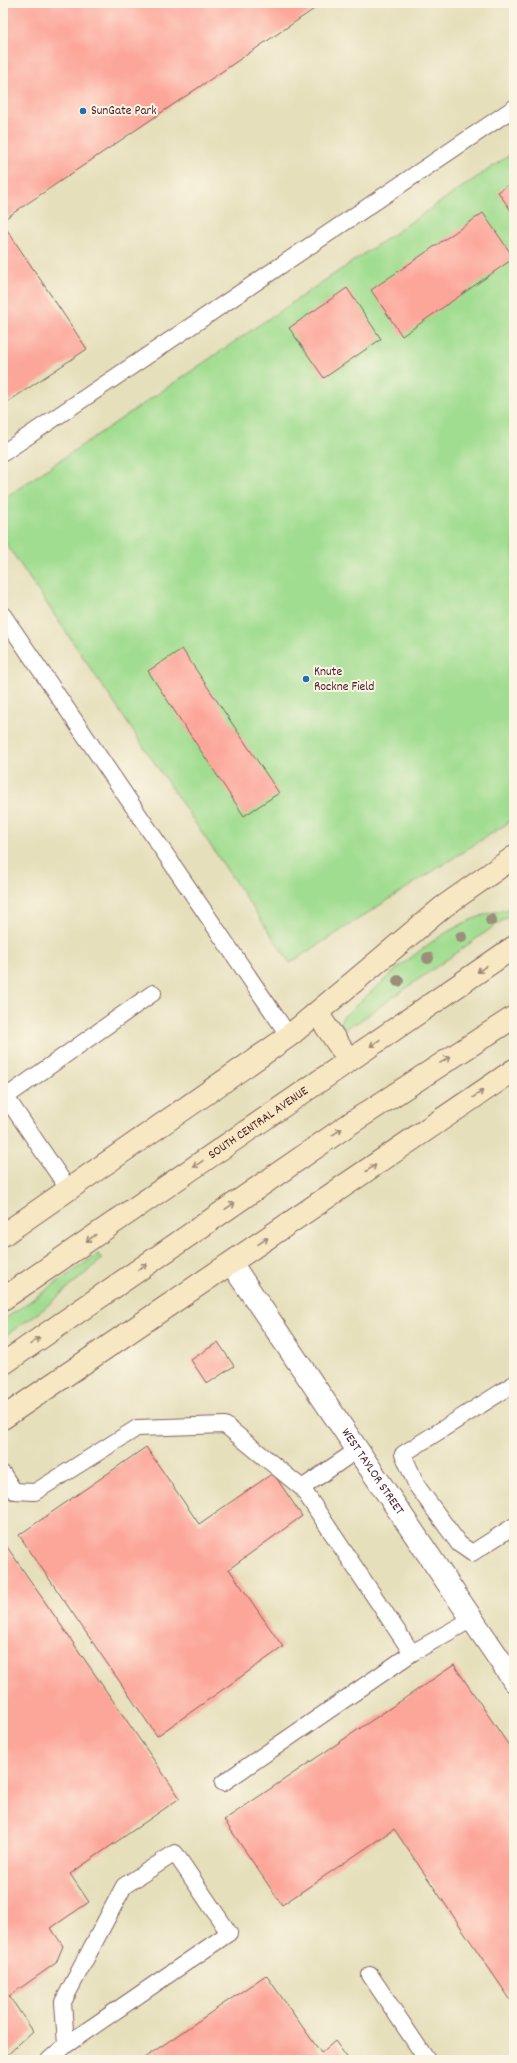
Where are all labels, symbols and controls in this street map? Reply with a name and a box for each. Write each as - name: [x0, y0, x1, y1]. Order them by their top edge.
- place label: SunGate Park: [91, 102, 157, 121]
- marker: SunGate Park: [78, 106, 88, 116]
- place label: Knute Rockne Field: [314, 663, 374, 697]
- marker: Knute Rockne Field: [301, 674, 311, 684]
- one-way arrow: [477, 965, 488, 973]
- one-way arrow: [370, 1039, 381, 1047]
- one-way arrow: [440, 1056, 451, 1064]
- street label: SOUTH CENTRAL AVENUE: [204, 1082, 312, 1164]
- one-way arrow: [472, 1090, 483, 1098]
- one-way arrow: [332, 1128, 343, 1136]
- one-way arrow: [193, 1160, 204, 1168]
- one-way arrow: [365, 1164, 376, 1172]
- one-way arrow: [225, 1202, 236, 1210]
- one-way arrow: [86, 1234, 97, 1242]
- one-way arrow: [257, 1237, 268, 1245]
- one-way arrow: [136, 1263, 147, 1271]
- one-way arrow: [29, 1337, 40, 1345]
- street label: WEST TAYLOR STREET: [336, 1425, 408, 1519]

